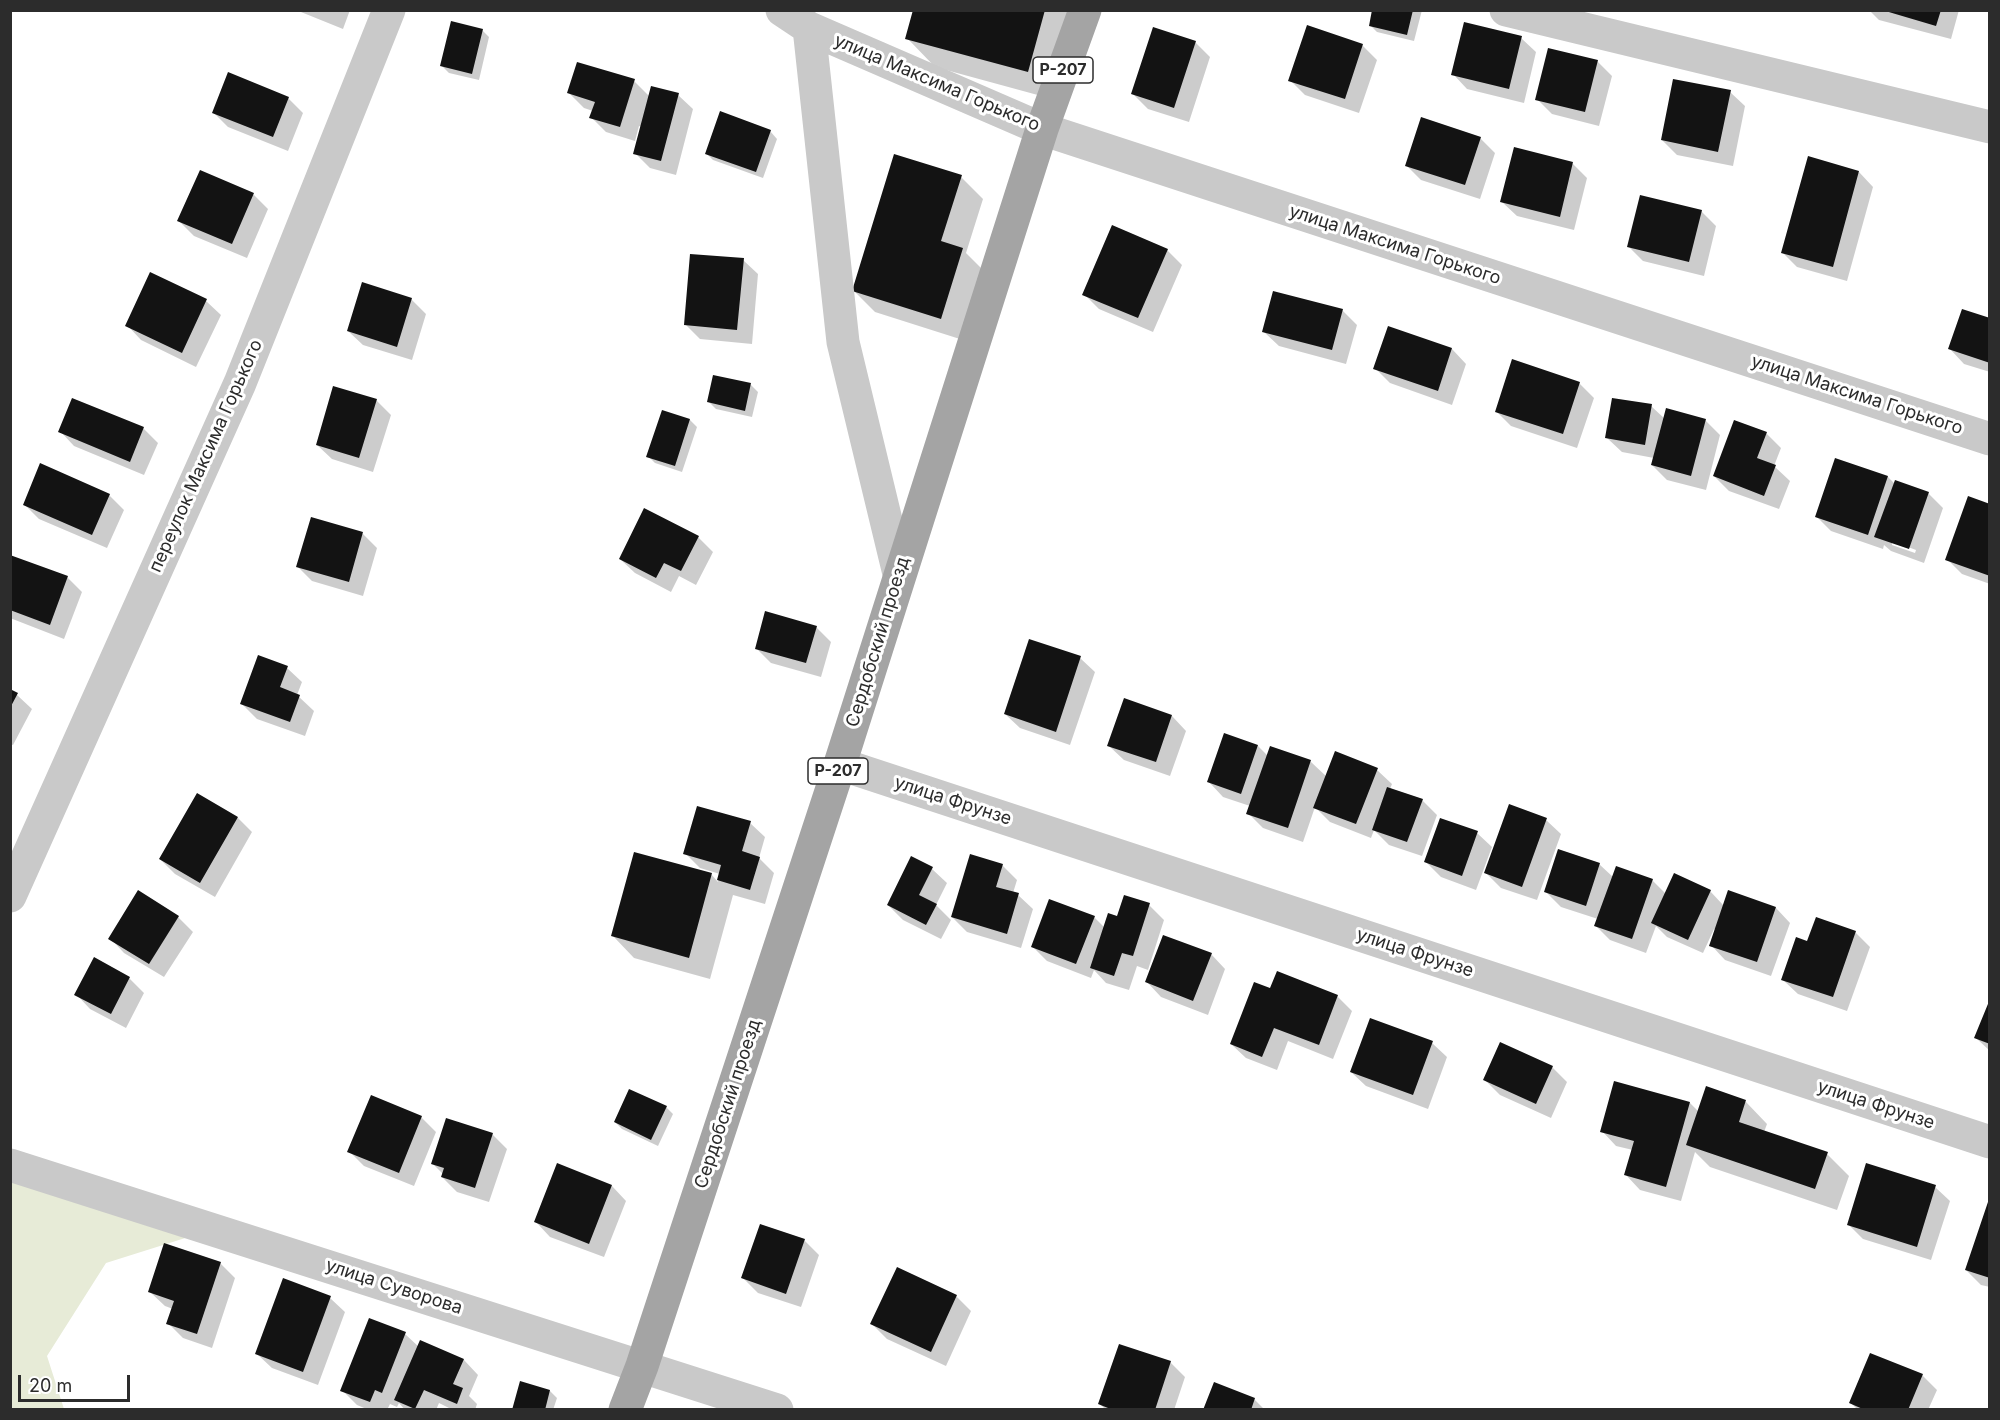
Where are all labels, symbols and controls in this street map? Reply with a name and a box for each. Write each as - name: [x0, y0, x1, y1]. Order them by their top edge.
- street label: улица Максима Горького: [831, 30, 1043, 136]
- road number: Р-207: [1033, 57, 1093, 83]
- street label: улица Максима Горького: [1286, 201, 1504, 289]
- street label: переулок Максима Горького: [145, 336, 267, 576]
- street label: улица Максима Горького: [1748, 351, 1966, 439]
- street label: Сердобский проезд: [842, 554, 914, 730]
- road number: Р-207: [808, 758, 868, 784]
- street label: улица Фрунзе: [892, 772, 1014, 830]
- street label: улица Фрунзе: [1354, 924, 1476, 982]
- street label: Сердобский проезд: [690, 1017, 766, 1191]
- street label: улица Фрунзе: [1815, 1076, 1937, 1134]
- street label: улица Суворова: [323, 1255, 465, 1319]
- scale bar: [21, 1363, 134, 1401]
- text: 20 m: [29, 1375, 72, 1396]

